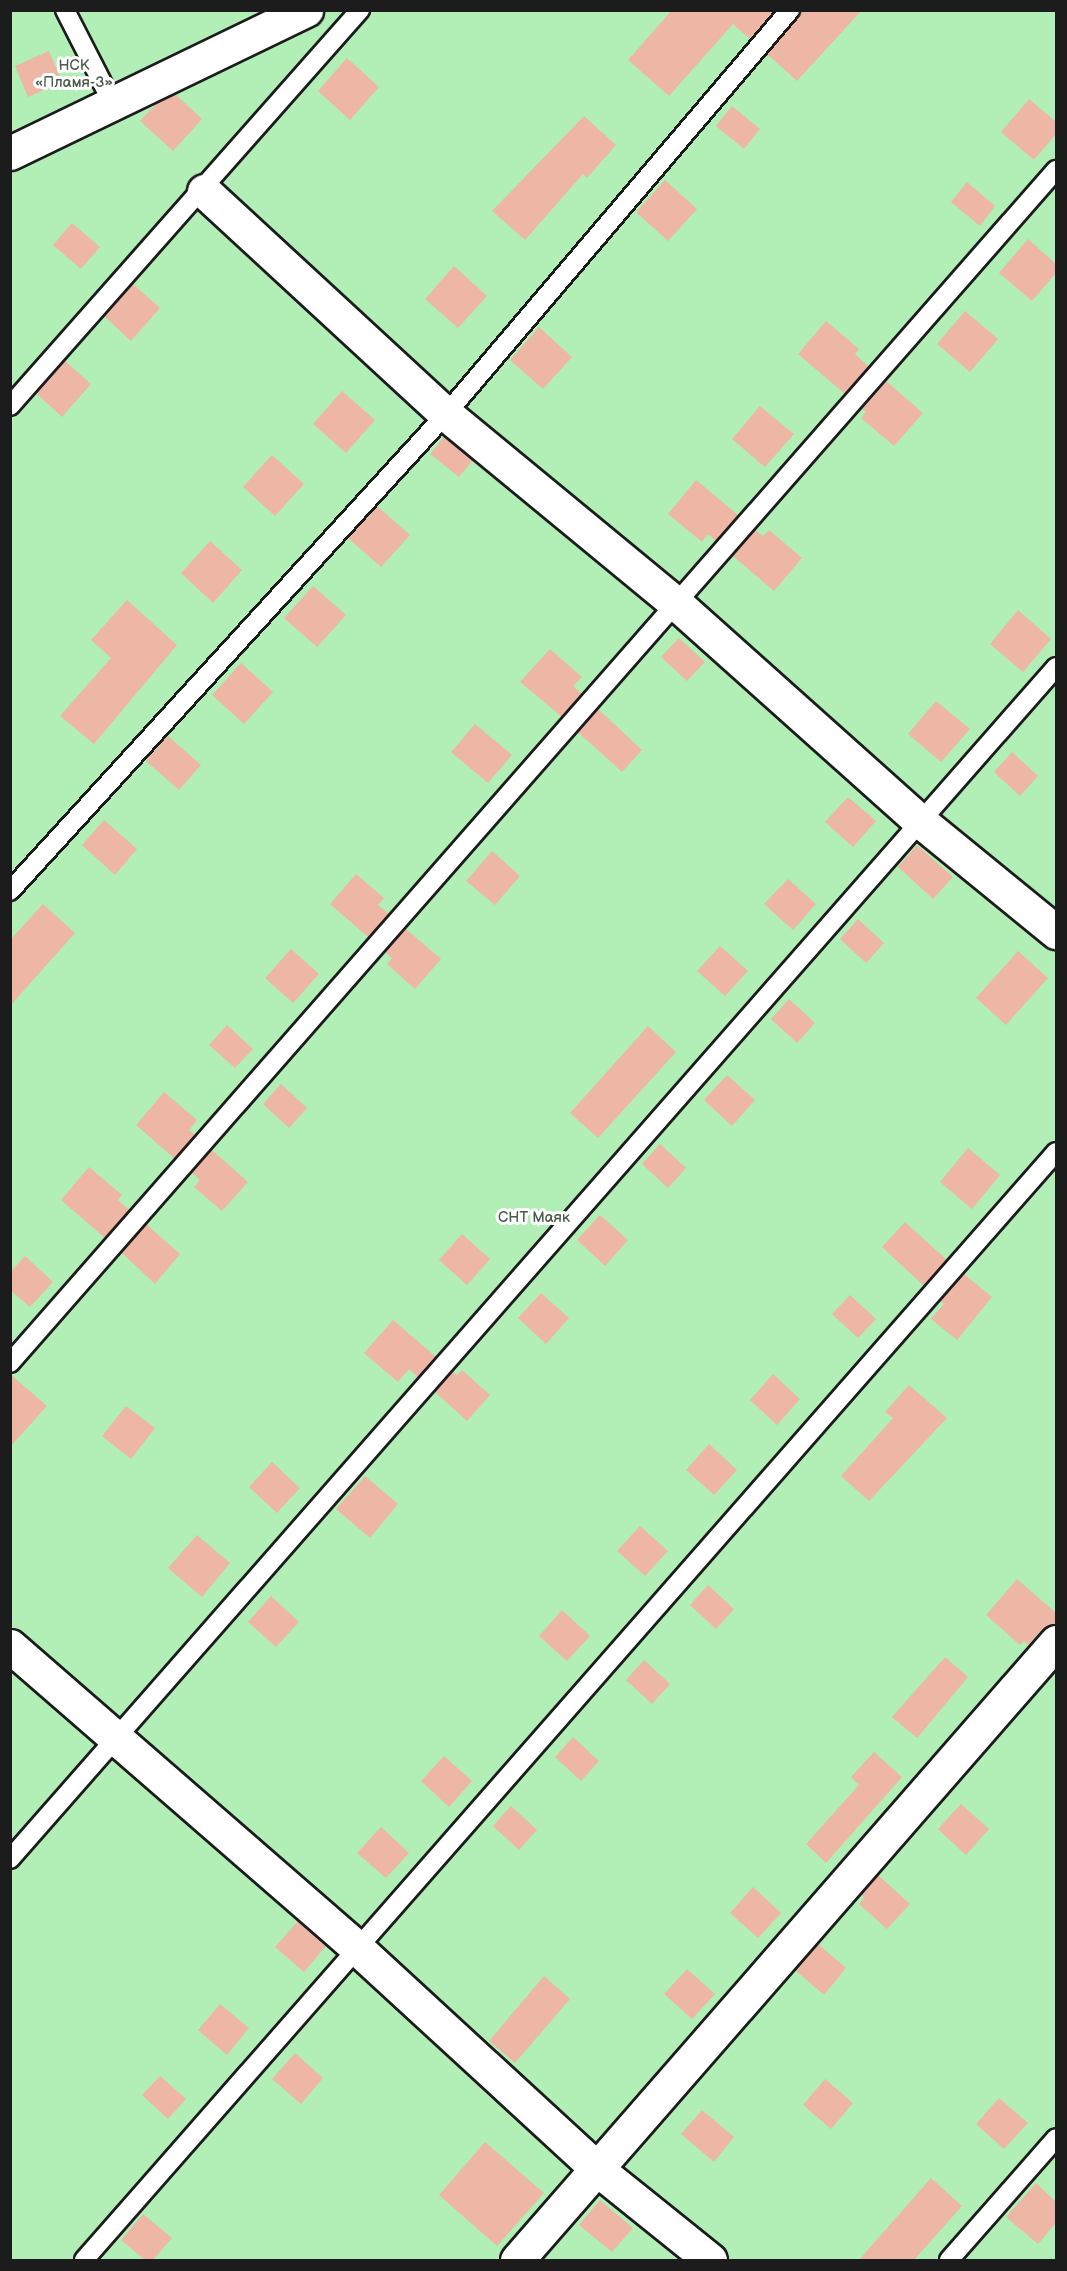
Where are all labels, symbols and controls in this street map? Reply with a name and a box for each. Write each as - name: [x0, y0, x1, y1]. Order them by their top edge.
- park label: НСК «Пламя-3»: [35, 56, 113, 91]
- park label: СНТ Маяк: [498, 1209, 570, 1227]

